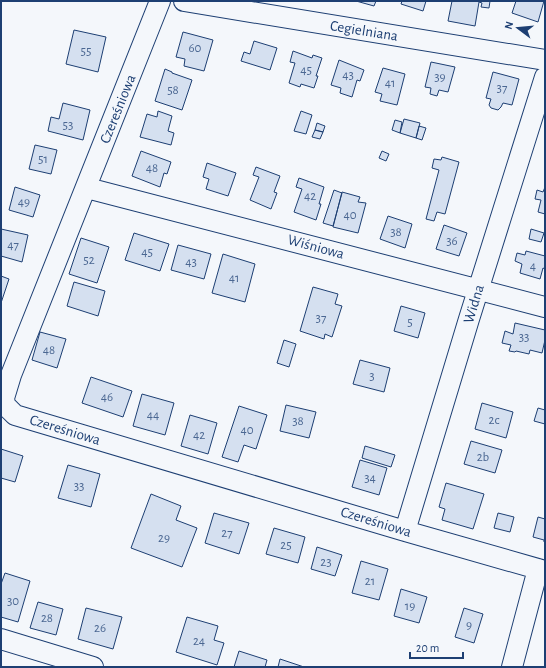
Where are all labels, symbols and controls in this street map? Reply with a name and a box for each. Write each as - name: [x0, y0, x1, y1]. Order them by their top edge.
- north arrow: [498, 8, 538, 48]
- street label: Cegielniana: [329, 18, 399, 44]
- text: N: [503, 20, 515, 31]
- house number: 60: [189, 42, 202, 55]
- house number: 55: [81, 45, 91, 58]
- house number: 45: [300, 64, 312, 77]
- house number: 43: [342, 69, 354, 82]
- house number: 39: [434, 71, 446, 84]
- street label: Czereśniowa: [97, 72, 139, 146]
- house number: 41: [385, 77, 395, 90]
- house number: 37: [497, 82, 508, 95]
- house number: 58: [167, 84, 179, 97]
- house number: 53: [63, 119, 73, 132]
- house number: 51: [38, 153, 48, 166]
- house number: 48: [146, 162, 158, 175]
- house number: 42: [304, 190, 316, 203]
- house number: 49: [18, 196, 30, 209]
- house number: 40: [343, 209, 357, 222]
- house number: 38: [390, 226, 402, 239]
- street label: Wiśniowa: [286, 232, 346, 262]
- house number: 36: [446, 235, 458, 248]
- house number: 47: [7, 239, 19, 252]
- house number: 45: [141, 246, 153, 259]
- house number: 52: [83, 254, 95, 267]
- house number: 43: [185, 256, 197, 269]
- house number: 4: [530, 260, 536, 273]
- house number: 41: [229, 272, 239, 285]
- street label: Widna: [461, 283, 487, 325]
- house number: 37: [316, 312, 327, 325]
- house number: 5: [407, 316, 413, 329]
- house number: 33: [519, 331, 529, 344]
- house number: 48: [43, 344, 55, 357]
- house number: 3: [369, 370, 375, 383]
- house number: 46: [101, 391, 113, 404]
- house number: 44: [147, 409, 159, 422]
- street label: Czereśniowa: [28, 412, 102, 448]
- house number: 2c: [489, 414, 499, 427]
- house number: 38: [292, 415, 304, 428]
- house number: 40: [240, 424, 254, 437]
- house number: 42: [193, 429, 205, 442]
- house number: 2b: [477, 451, 490, 464]
- house number: 34: [364, 472, 376, 485]
- house number: 33: [74, 480, 84, 493]
- street label: Czereśniowa: [339, 504, 413, 540]
- house number: 27: [221, 527, 233, 540]
- house number: 29: [158, 532, 170, 545]
- house number: 25: [280, 539, 292, 552]
- house number: 23: [320, 556, 332, 569]
- house number: 21: [365, 575, 375, 588]
- house number: 30: [7, 595, 19, 608]
- house number: 19: [405, 600, 415, 613]
- house number: 28: [41, 612, 53, 625]
- house number: 9: [466, 619, 472, 632]
- house number: 26: [94, 622, 106, 635]
- scale bar: [410, 634, 463, 660]
- house number: 24: [193, 635, 205, 648]
- text: 20 m: [416, 642, 439, 654]

